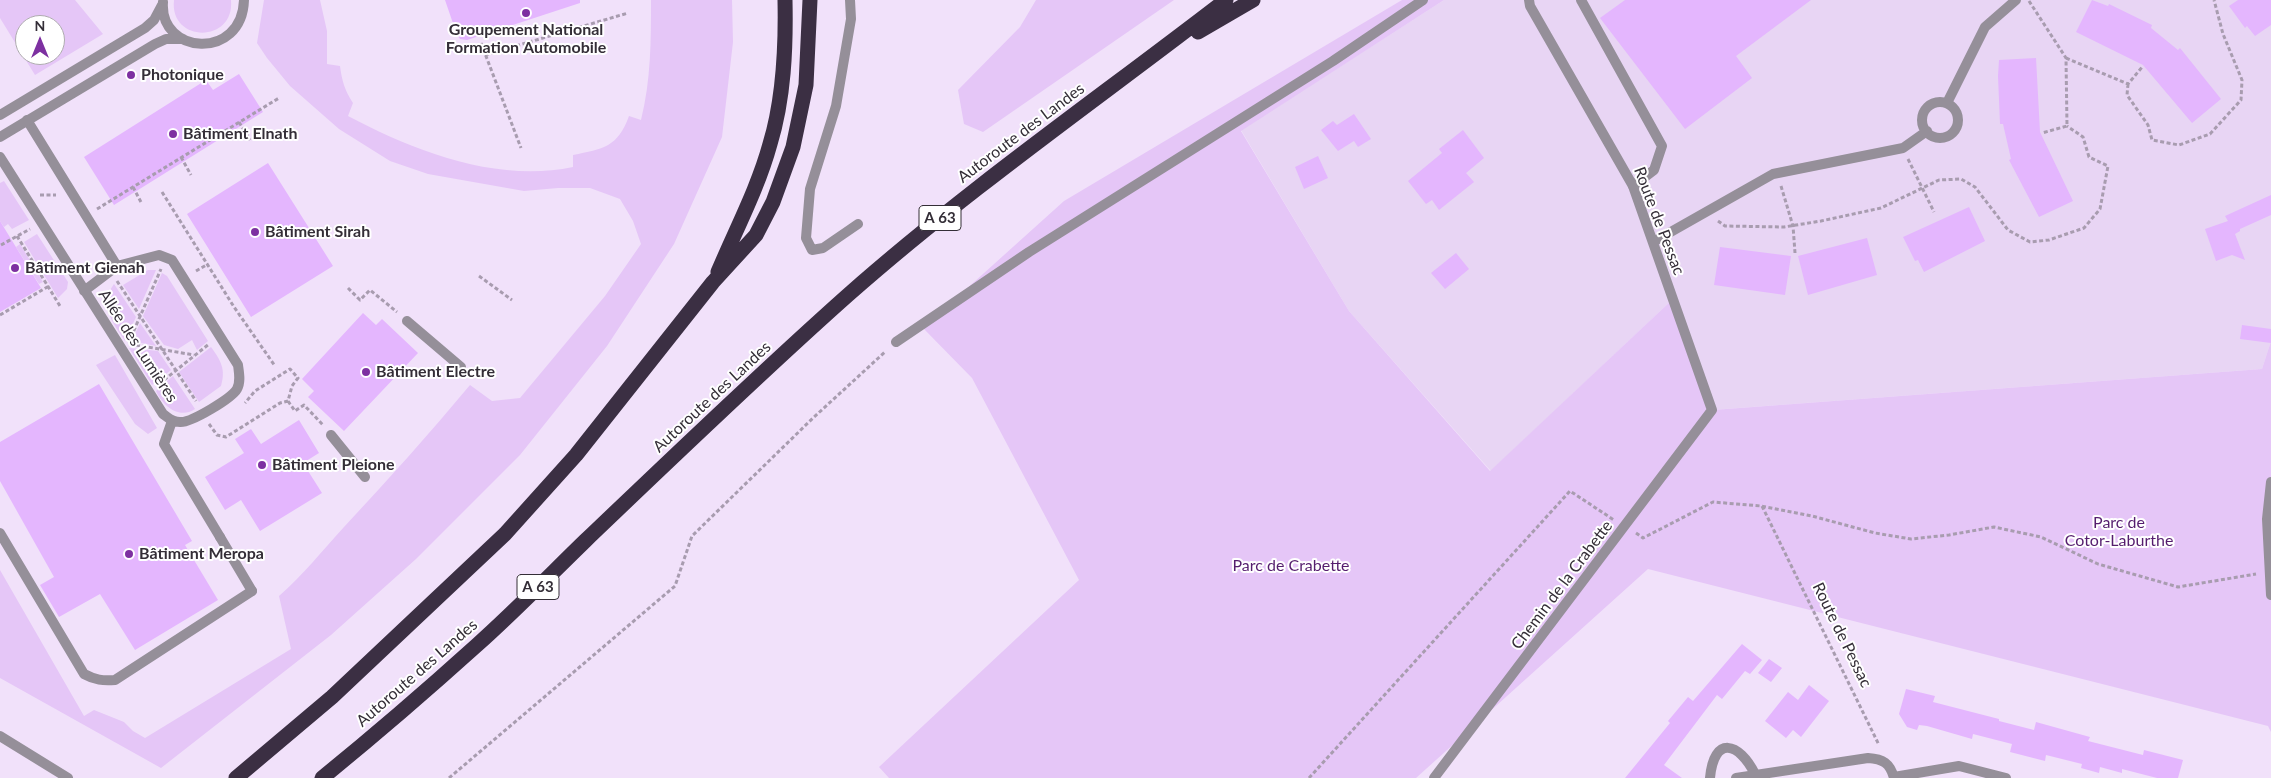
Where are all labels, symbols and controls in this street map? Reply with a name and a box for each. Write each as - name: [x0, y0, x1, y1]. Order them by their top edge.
- marker: Groupement National Formation Automobile: [520, 7, 532, 19]
- north arrow: [15, 15, 65, 65]
- text: N: [35, 17, 45, 34]
- place label: Groupement National Formation Automobile: [446, 20, 606, 58]
- place label: Photonique: [141, 65, 224, 85]
- marker: Photonique: [125, 69, 137, 81]
- street label: Autoroute des Landes: [954, 79, 1088, 187]
- place label: Bâtiment Elnath: [183, 124, 298, 144]
- marker: Bâtiment Elnath: [167, 128, 179, 140]
- street label: Route de Pessac: [1630, 164, 1688, 278]
- road number: A 63: [919, 206, 961, 230]
- place label: Bâtiment Sirah: [265, 222, 370, 242]
- marker: Bâtiment Sirah: [249, 226, 261, 238]
- place label: Bâtiment Gienah: [25, 258, 145, 278]
- marker: Bâtiment Gienah: [9, 262, 21, 274]
- street label: Allée des Lumières: [94, 286, 182, 406]
- street label: Autoroute des Landes: [649, 337, 775, 457]
- place label: Bâtiment Electre: [376, 362, 495, 382]
- marker: Bâtiment Electre: [360, 366, 372, 378]
- place label: Bâtiment Pleione: [272, 455, 395, 475]
- marker: Bâtiment Pleione: [256, 459, 268, 471]
- park label: Parc de Cotor-Laburthe: [2065, 513, 2173, 551]
- street label: Chemin de la Crabette: [1507, 517, 1617, 653]
- place label: Bâtiment Meropa: [139, 544, 264, 564]
- marker: Bâtiment Meropa: [123, 548, 135, 560]
- park label: Parc de Crabette: [1232, 556, 1350, 576]
- road number: A 63: [517, 574, 559, 600]
- street label: Route de Pessac: [1808, 579, 1876, 691]
- street label: Autoroute des Landes: [353, 615, 481, 731]

